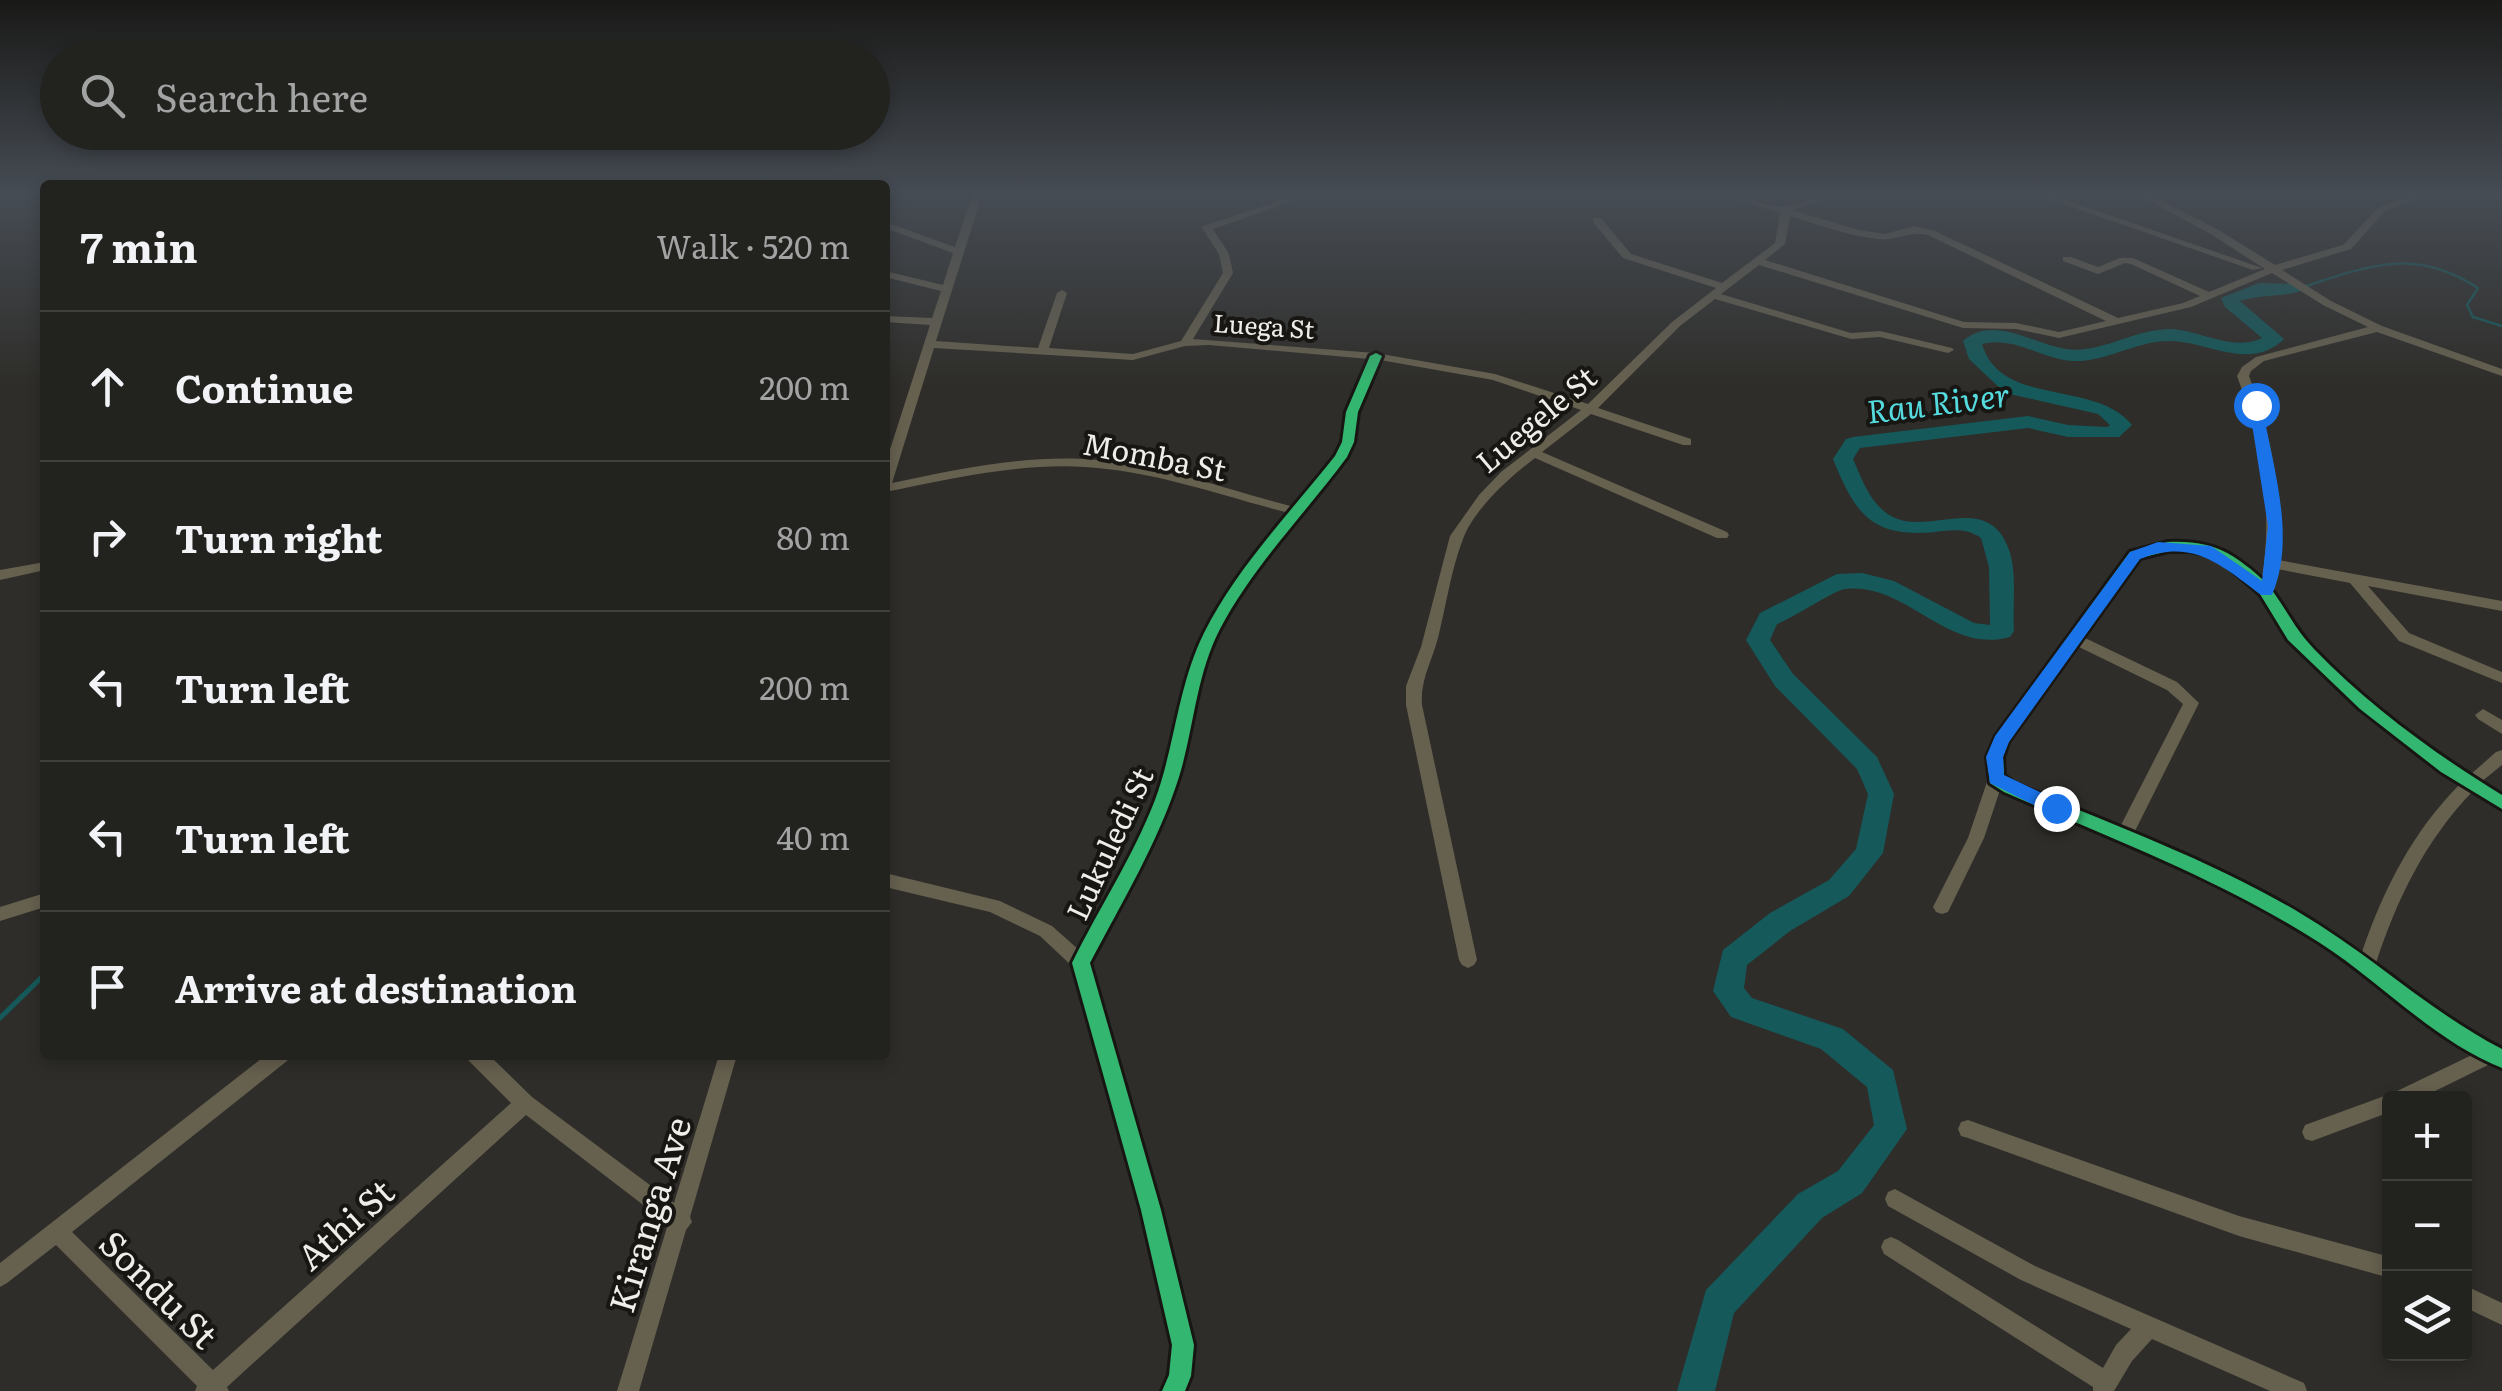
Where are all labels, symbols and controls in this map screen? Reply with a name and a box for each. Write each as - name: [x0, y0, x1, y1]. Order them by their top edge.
- search box: [40, 40, 890, 150]
- text: Search here: [155, 67, 368, 124]
- icon: search: [75, 68, 130, 123]
- text: 7 min: [80, 214, 198, 276]
- text: Walk · 520 m: [657, 221, 850, 269]
- street label: Luega St: [1212, 303, 1316, 347]
- street label: Luegele St: [1465, 354, 1605, 482]
- text: Continue: [175, 358, 353, 415]
- icon: ahead: [80, 359, 135, 414]
- text: 200 m: [759, 362, 850, 410]
- water label: Rau River: [1864, 368, 2012, 434]
- route start: [2234, 383, 2280, 429]
- street label: Momba St: [1080, 420, 1230, 490]
- text: Turn right: [175, 508, 382, 565]
- icon: right: [80, 509, 135, 564]
- text: 80 m: [776, 512, 850, 560]
- text: Turn left: [175, 658, 350, 715]
- icon: left: [80, 659, 135, 714]
- text: 200 m: [759, 662, 850, 710]
- street label: Lukuledi St: [1053, 759, 1163, 927]
- route end: [2034, 786, 2080, 832]
- text: Turn left: [175, 808, 350, 865]
- icon: left: [80, 809, 135, 864]
- text: 40 m: [776, 812, 850, 860]
- text: Arrive at destination: [175, 958, 577, 1015]
- icon: arrive: [80, 959, 135, 1014]
- map controls: [2382, 1091, 2472, 1361]
- button: +: [2382, 1091, 2472, 1181]
- street label: Kiranga Ave: [594, 1110, 702, 1318]
- street label: Athi St: [284, 1165, 404, 1281]
- button: −: [2382, 1181, 2472, 1271]
- street label: Sondu St: [89, 1217, 231, 1359]
- button: layers: [2382, 1271, 2472, 1361]

